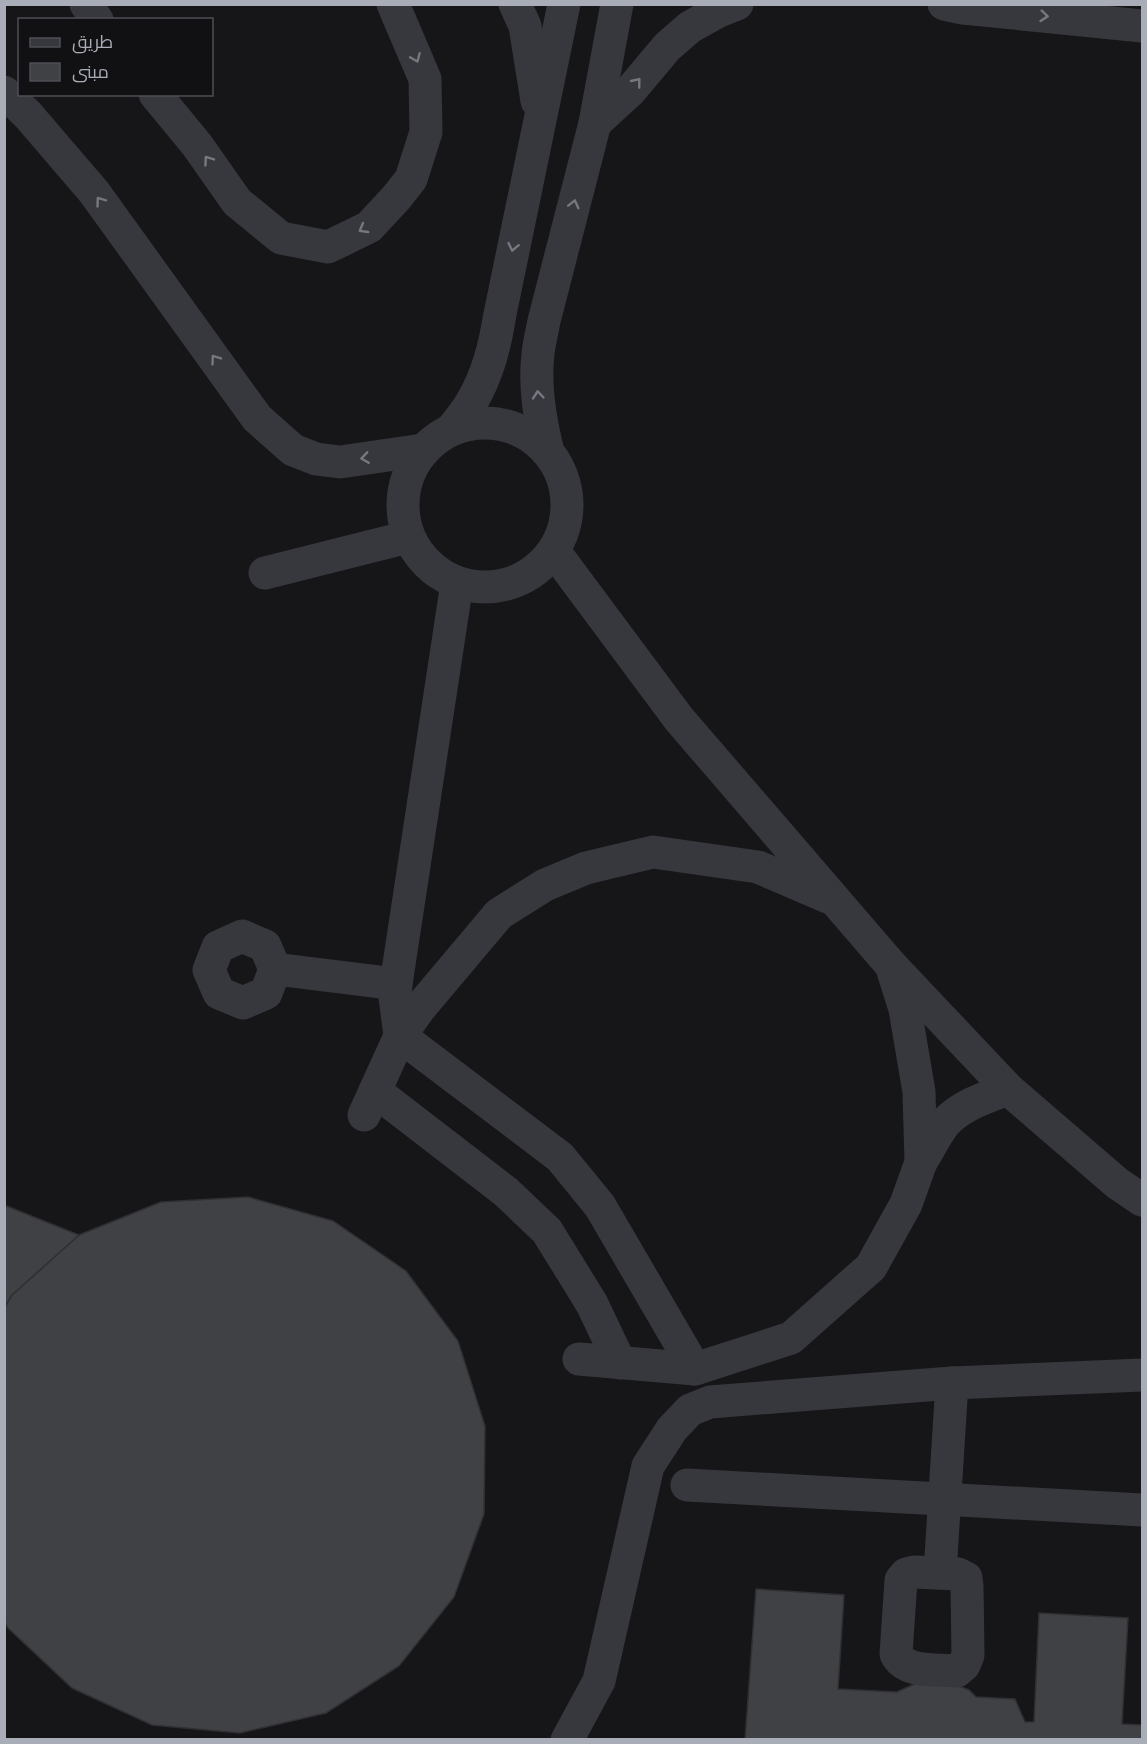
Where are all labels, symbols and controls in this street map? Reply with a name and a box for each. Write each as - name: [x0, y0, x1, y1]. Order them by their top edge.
- one-way arrow: [1039, 9, 1049, 22]
- legend: [18, 18, 213, 96]
- text: طريق: [72, 30, 113, 54]
- one-way arrow: [409, 52, 421, 63]
- text: مبنى: [72, 60, 109, 83]
- one-way arrow: [630, 78, 641, 89]
- one-way arrow: [204, 156, 215, 167]
- one-way arrow: [96, 197, 107, 208]
- one-way arrow: [567, 199, 579, 210]
- one-way arrow: [359, 222, 369, 233]
- one-way arrow: [508, 241, 521, 251]
- one-way arrow: [211, 354, 222, 365]
- one-way arrow: [531, 390, 544, 399]
- one-way arrow: [361, 451, 370, 464]

